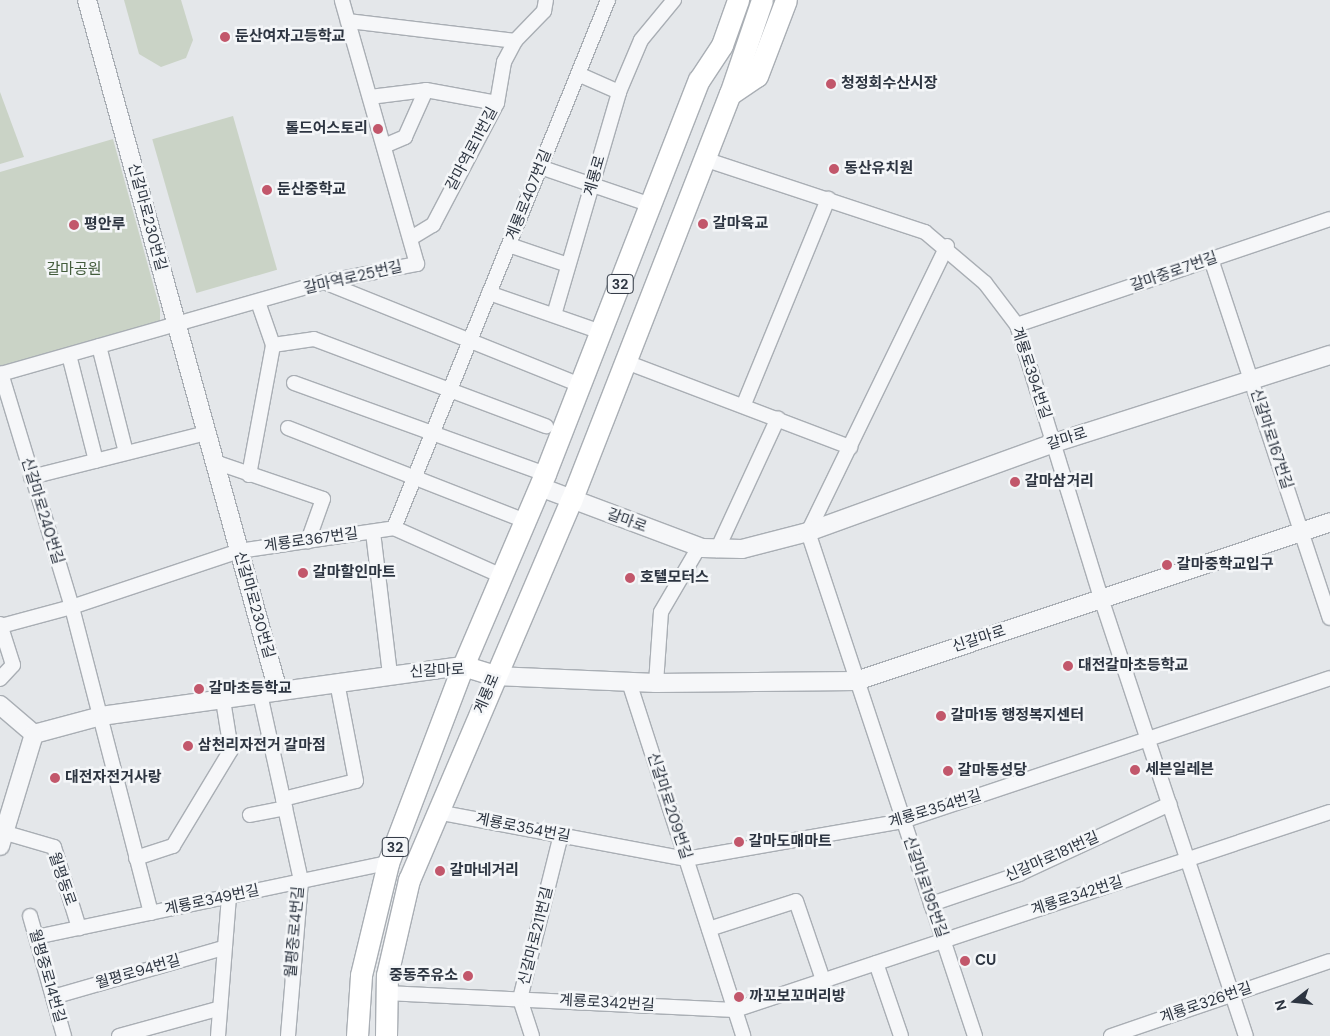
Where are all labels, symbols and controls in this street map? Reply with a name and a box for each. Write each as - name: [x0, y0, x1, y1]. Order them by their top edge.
- place label: 둔산여자고등학교: [235, 28, 345, 46]
- marker: 둔산여자고등학교: [219, 31, 231, 43]
- place label: 청정회수산시장: [841, 75, 938, 93]
- marker: 청정회수산시장: [825, 78, 837, 90]
- street label: 갈마역로11번길: [442, 104, 502, 194]
- place label: 톨드어스토리: [285, 120, 368, 138]
- marker: 톨드어스토리: [372, 123, 384, 135]
- street label: 계룡로407번길: [503, 147, 555, 243]
- street label: 계룡로: [581, 154, 609, 198]
- place label: 동산유치원: [844, 160, 913, 178]
- street label: 신갈마로230번길: [124, 161, 170, 273]
- marker: 동산유치원: [828, 163, 840, 175]
- place label: 둔산중학교: [277, 181, 346, 199]
- marker: 둔산중학교: [261, 184, 273, 196]
- place label: 갈마육교: [713, 215, 768, 233]
- place label: 평안루: [84, 216, 125, 234]
- marker: 갈마육교: [697, 218, 709, 230]
- marker: 평안루: [68, 219, 80, 231]
- street label: 갈마중로7번길: [1128, 249, 1220, 295]
- street label: 갈마역로25번길: [302, 258, 404, 298]
- park label: 갈마공원: [46, 261, 102, 279]
- road number: 32: [606, 272, 634, 296]
- street label: 계룡로394번길: [1008, 325, 1054, 421]
- street label: 신갈마로167번길: [1246, 387, 1296, 491]
- street label: 갈마로: [1045, 424, 1089, 454]
- street label: 신갈마로240번길: [17, 456, 67, 566]
- place label: 갈마삼거리: [1025, 473, 1094, 491]
- marker: 갈마삼거리: [1009, 476, 1021, 488]
- street label: 갈마로: [604, 505, 650, 537]
- street label: 계룡로367번길: [263, 524, 359, 556]
- street label: 신갈마로230번길: [230, 549, 278, 661]
- place label: 갈마중학교입구: [1177, 556, 1274, 574]
- marker: 갈마중학교입구: [1161, 559, 1173, 571]
- place label: 갈마할인마트: [313, 564, 396, 582]
- marker: 갈마할인마트: [297, 567, 309, 579]
- place label: 호텔모터스: [640, 569, 709, 587]
- marker: 호텔모터스: [624, 572, 636, 584]
- street label: 신갈마로: [950, 622, 1008, 656]
- place label: 대전갈마초등학교: [1078, 657, 1188, 675]
- marker: 대전갈마초등학교: [1062, 660, 1074, 672]
- street label: 신갈마로: [409, 661, 465, 681]
- street label: 계룡로: [471, 671, 503, 717]
- place label: 갈마초등학교: [209, 680, 292, 698]
- marker: 갈마초등학교: [193, 683, 205, 695]
- place label: 갈마1동 행정복지센터: [951, 707, 1084, 725]
- marker: 갈마1동 행정복지센터: [935, 710, 947, 722]
- place label: 삼천리자전거 갈마점: [198, 737, 326, 755]
- marker: 삼천리자전거 갈마점: [182, 740, 194, 752]
- street label: 신갈마로209번길: [643, 750, 695, 862]
- place label: 세븐일레븐: [1145, 761, 1214, 779]
- place label: 갈마동성당: [958, 762, 1027, 780]
- marker: 세븐일레븐: [1129, 764, 1141, 776]
- marker: 갈마동성당: [942, 765, 954, 777]
- place label: 대전자전거사랑: [65, 769, 162, 787]
- marker: 대전자전거사랑: [49, 772, 61, 784]
- street label: 계룡로354번길: [886, 786, 984, 832]
- street label: 계룡로354번길: [474, 810, 572, 846]
- street label: 신갈마로181번길: [1002, 828, 1102, 886]
- place label: 갈마도매마트: [749, 833, 832, 851]
- street label: 신갈마로195번길: [899, 834, 951, 940]
- road number: 32: [381, 836, 409, 859]
- marker: 갈마도매마트: [733, 836, 745, 848]
- street label: 월평동로: [45, 850, 79, 908]
- place label: 갈마네거리: [450, 862, 519, 880]
- marker: 갈마네거리: [434, 865, 446, 877]
- street label: 계룡로342번길: [1029, 873, 1125, 919]
- street label: 계룡로349번길: [163, 881, 261, 919]
- street label: 월평중로4번길: [282, 885, 308, 979]
- street label: 신갈마로211번길: [515, 885, 557, 987]
- street label: 월평중로14번길: [25, 927, 69, 1025]
- street label: 월평로94번길: [93, 951, 183, 993]
- place label: CU: [975, 952, 996, 970]
- marker: CU: [959, 955, 971, 967]
- place label: 중동주유소: [389, 967, 458, 985]
- marker: 중동주유소: [462, 970, 474, 982]
- north arrow: [1270, 976, 1320, 1026]
- street label: 계룡로326번길: [1158, 979, 1254, 1027]
- place label: 까꼬보꼬머리방: [749, 988, 846, 1006]
- marker: 까꼬보꼬머리방: [733, 991, 745, 1003]
- street label: 계룡로342번길: [559, 992, 655, 1014]
- text: N: [1271, 998, 1291, 1013]

